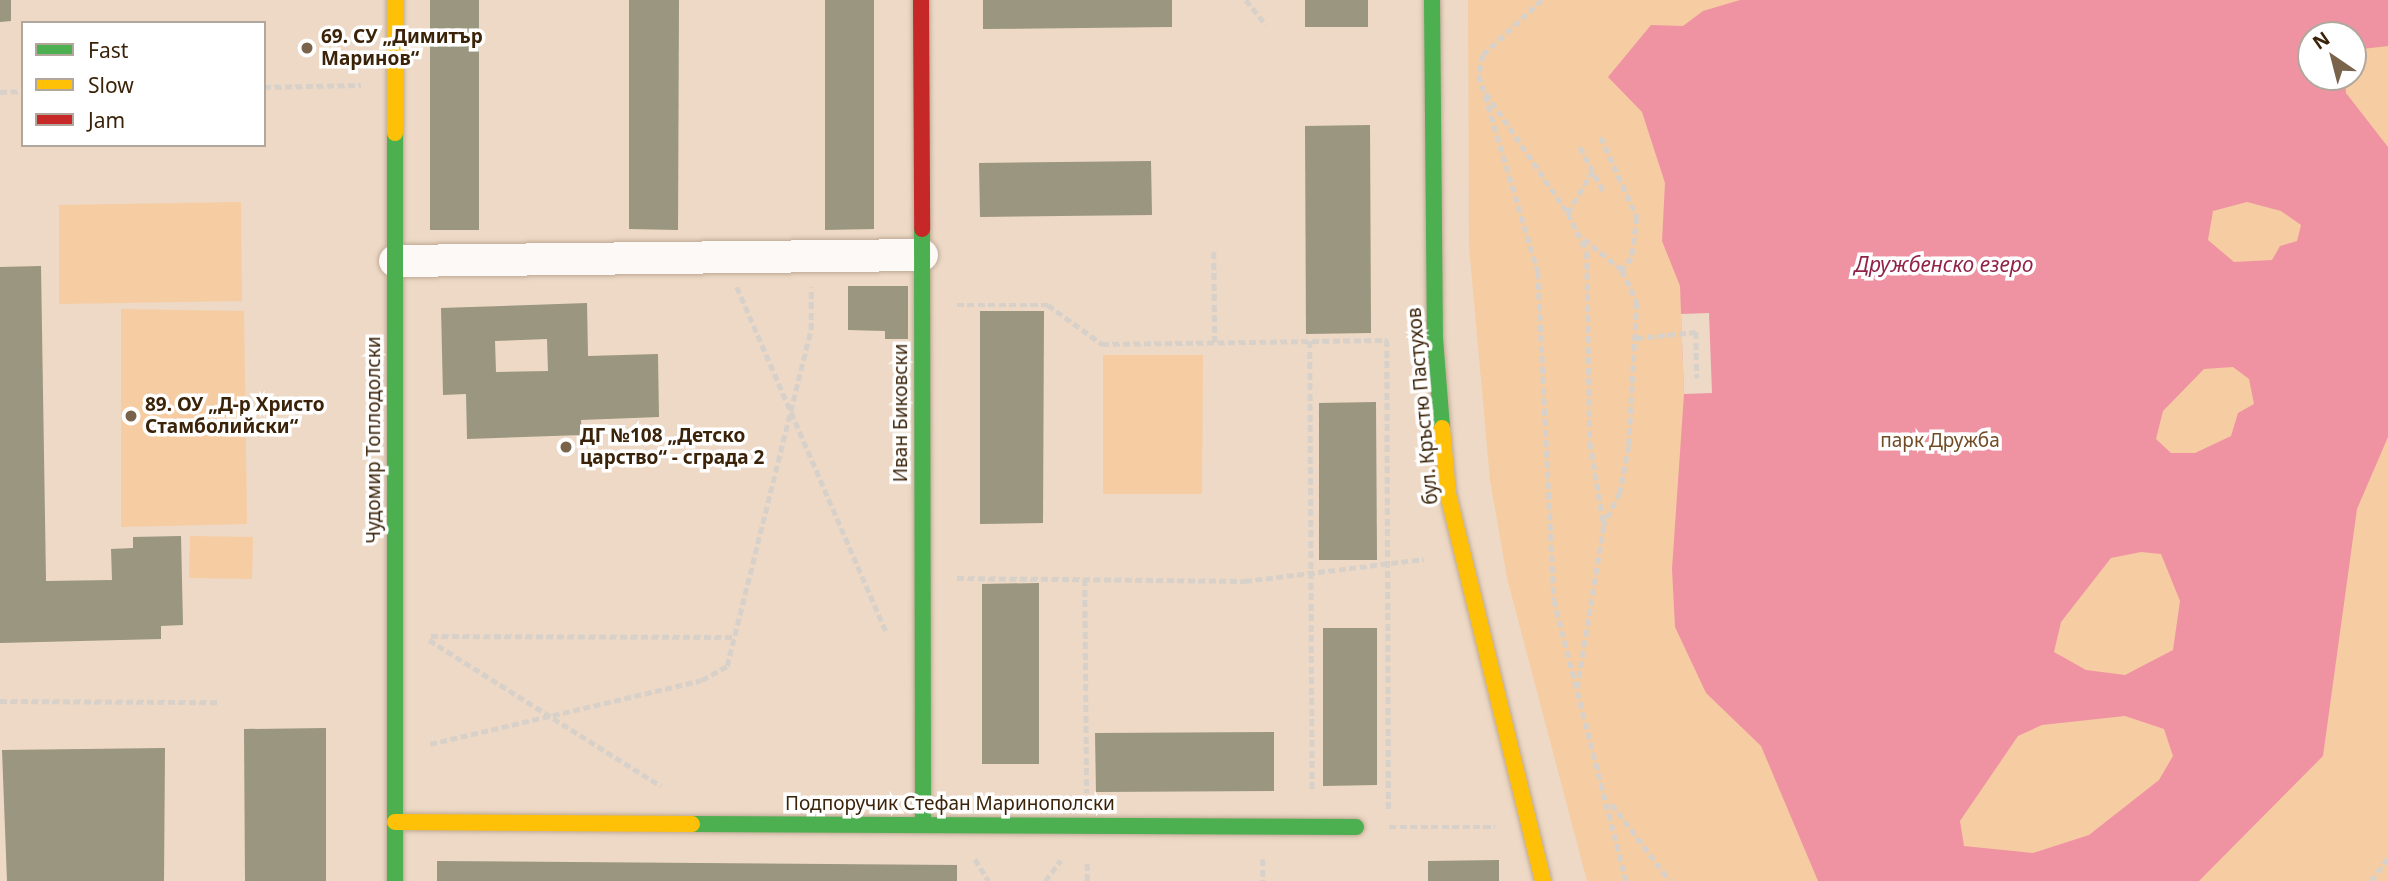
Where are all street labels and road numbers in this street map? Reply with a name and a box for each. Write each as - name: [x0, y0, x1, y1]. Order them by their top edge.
- street label: бул. Кръстю Пастухов: [1403, 306, 1443, 506]
- street label: Чудомир Топлодолски: [363, 336, 385, 544]
- street label: Иван Биковски: [890, 344, 912, 482]
- street label: Подпоручик Стефан Маринополски: [785, 793, 1115, 815]

